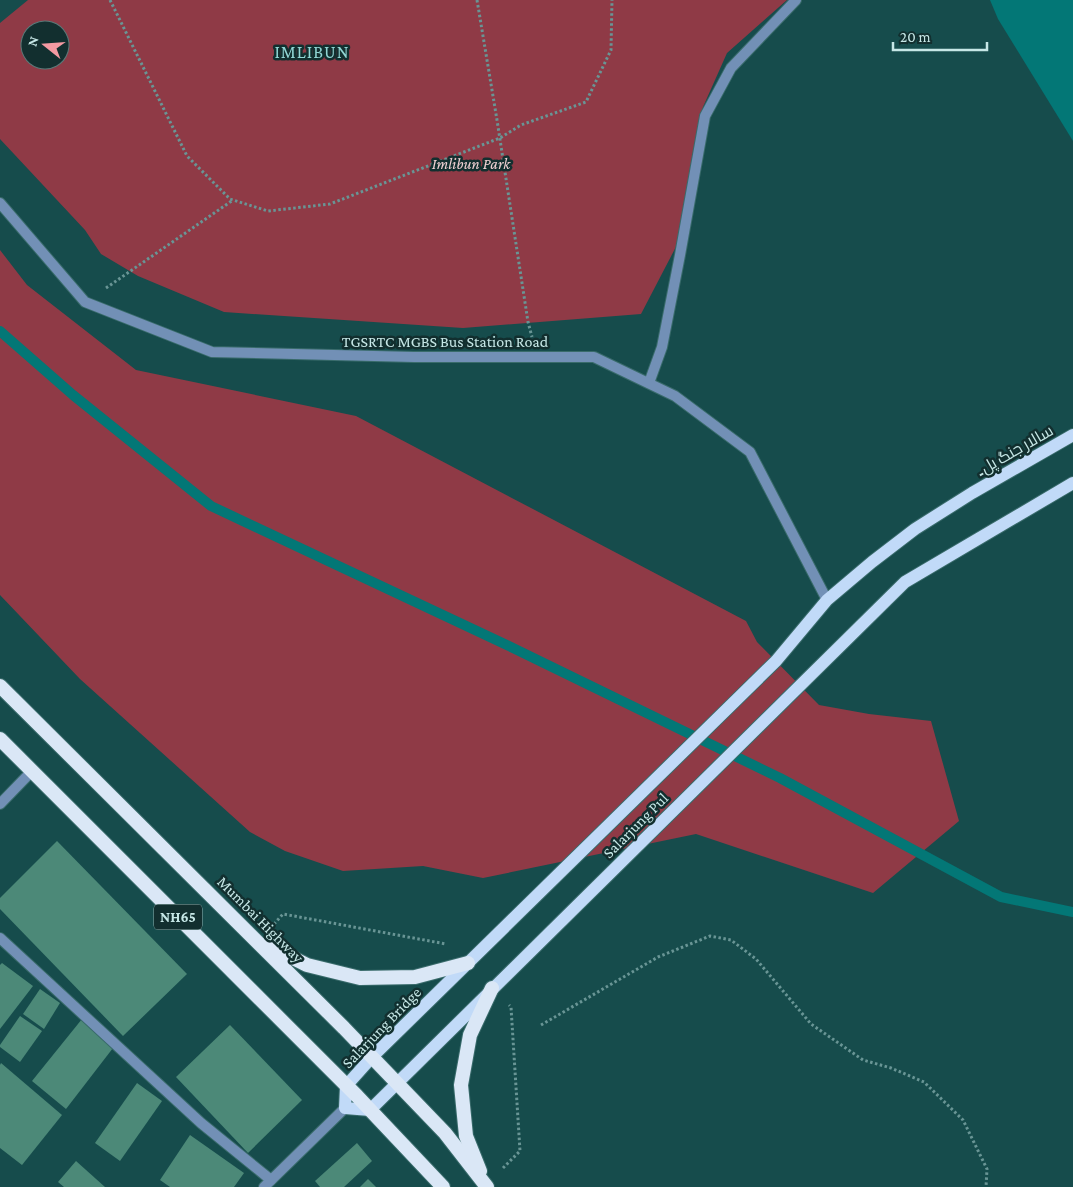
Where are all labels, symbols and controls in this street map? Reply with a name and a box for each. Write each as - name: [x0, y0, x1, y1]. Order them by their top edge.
- north arrow: [20, 20, 70, 70]
- scale bar: [893, 20, 987, 52]
- text: 20 m: [900, 29, 931, 45]
- text: N: [24, 34, 42, 48]
- district label: IMLIBUN: [274, 42, 350, 62]
- park label: Imlibun Park: [432, 155, 511, 172]
- street label: TGSRTC MGBS Bus Station Road: [342, 333, 549, 350]
- street label: سالار جنگ پل۔: [973, 421, 1057, 482]
- street label: Salarjung Pul: [599, 789, 672, 862]
- street label: Mumbai Highway: [213, 873, 308, 967]
- road number: NH65: [154, 904, 202, 930]
- street label: Salarjung Bridge: [339, 983, 425, 1072]

